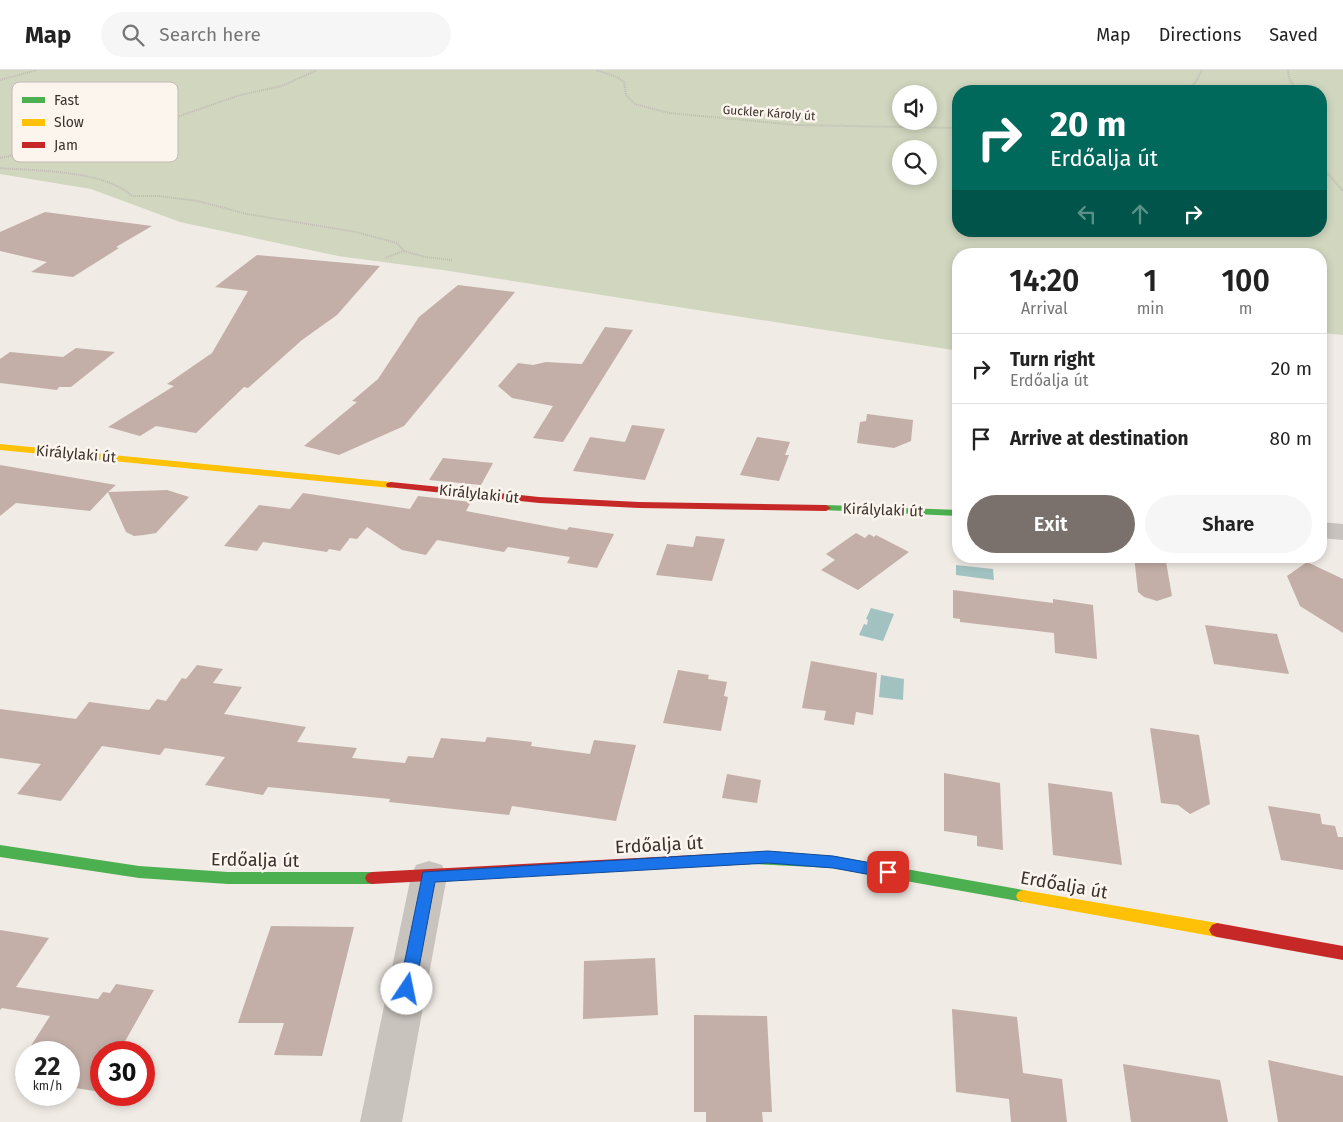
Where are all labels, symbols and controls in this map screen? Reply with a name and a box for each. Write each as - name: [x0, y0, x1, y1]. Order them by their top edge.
- search box: [101, 12, 451, 57]
- text: Map: [25, 21, 71, 49]
- icon: search: [119, 21, 147, 49]
- text: Search here: [159, 23, 261, 46]
- text: Map: [1096, 24, 1131, 46]
- text: Directions: [1159, 24, 1241, 46]
- text: Saved: [1269, 24, 1318, 46]
- legend: [12, 82, 178, 162]
- map controls: [892, 85, 937, 185]
- button: sound: [892, 85, 937, 130]
- text: Fast: [54, 92, 80, 109]
- street label: Guckler Károly út: [722, 103, 816, 123]
- text: 20 m: [1050, 103, 1126, 145]
- icon: right: [967, 105, 1032, 170]
- text: Slow: [54, 114, 84, 131]
- text: Jam: [54, 137, 78, 154]
- button: search: [892, 140, 937, 185]
- text: Erdőalja út: [1050, 145, 1158, 172]
- icon: left: [1073, 200, 1101, 228]
- icon: ahead: [1126, 200, 1154, 228]
- icon: right: [1179, 200, 1207, 228]
- text: 14:20: [1009, 263, 1079, 299]
- text: 1: [1144, 263, 1157, 299]
- text: 100: [1221, 263, 1270, 299]
- text: Arrival: [1021, 299, 1068, 318]
- text: min: [1137, 299, 1164, 318]
- text: m: [1239, 299, 1252, 318]
- text: Turn right: [1010, 348, 1095, 371]
- icon: right: [967, 355, 995, 383]
- text: 20 m: [1271, 357, 1312, 380]
- text: Erdőalja út: [1010, 371, 1089, 390]
- icon: arrive: [967, 425, 995, 453]
- text: Arrive at destination: [1010, 427, 1189, 450]
- text: 80 m: [1270, 427, 1312, 450]
- street label: Királylaki út: [35, 442, 117, 467]
- street label: Királylaki út: [438, 481, 521, 507]
- button: Exit: [967, 495, 1135, 553]
- button: Share: [1145, 495, 1312, 553]
- street label: Királylaki út: [842, 500, 924, 520]
- street label: Erdőalja út: [614, 832, 704, 858]
- street label: Erdőalja út: [211, 848, 300, 872]
- pin: [867, 851, 909, 893]
- icon: arrive: [874, 858, 902, 886]
- street label: Erdőalja út: [1019, 866, 1110, 904]
- position arrow: [380, 962, 432, 1014]
- speed limit sign: 30: [90, 1041, 155, 1106]
- text: 22: [35, 1052, 60, 1082]
- text: km/h: [33, 1079, 62, 1093]

